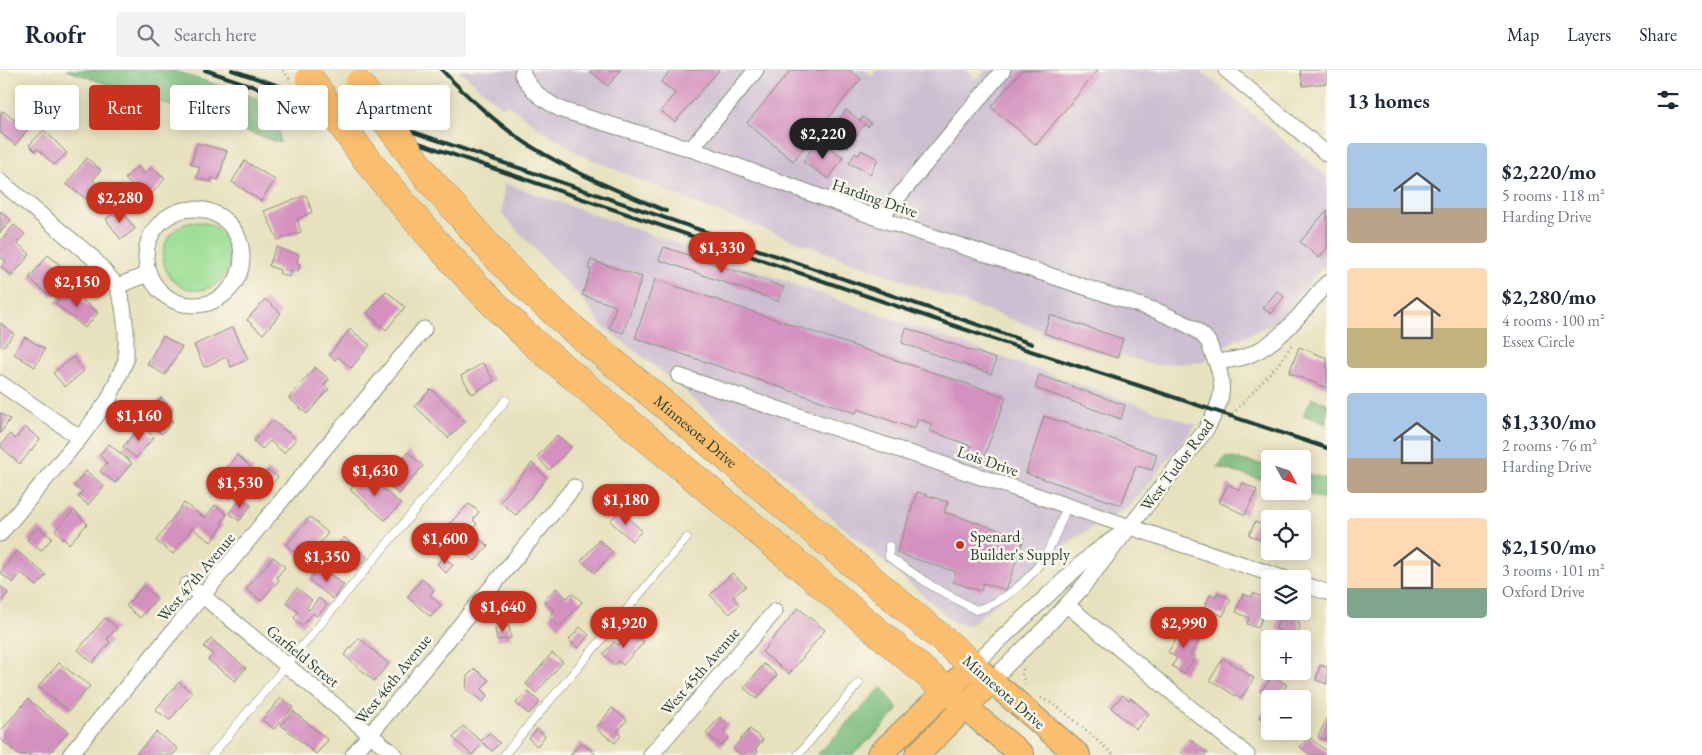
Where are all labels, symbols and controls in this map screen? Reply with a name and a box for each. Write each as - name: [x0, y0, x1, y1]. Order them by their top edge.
- search box: [116, 12, 466, 57]
- text: Roofr: [25, 19, 86, 50]
- icon: search: [134, 21, 162, 49]
- text: Search here: [174, 22, 256, 47]
- text: Map: [1507, 23, 1539, 46]
- text: Layers: [1567, 23, 1611, 46]
- text: Share: [1639, 23, 1677, 46]
- chip: Buy: [15, 85, 79, 130]
- chip: Rent: [89, 85, 160, 130]
- chip: Filters: [170, 85, 248, 130]
- chip: New: [258, 85, 328, 130]
- chip: Apartment: [338, 85, 450, 130]
- icon: filters: [1654, 86, 1682, 114]
- text: 13 homes: [1347, 87, 1430, 114]
- pin: $2,220: [782, 118, 864, 160]
- text: $2,220: [800, 123, 846, 144]
- text: $2,220/mo: [1502, 158, 1596, 185]
- icon: home: [1387, 163, 1447, 223]
- street label: Harding Drive: [829, 174, 921, 222]
- pin: $2,280: [79, 182, 161, 224]
- text: 5 rooms · 118 m²: [1502, 185, 1605, 206]
- text: $2,280: [97, 187, 143, 208]
- text: Harding Drive: [1502, 206, 1592, 227]
- pin: $1,330: [681, 232, 763, 274]
- text: $1,330: [699, 237, 745, 258]
- pin: $2,150: [36, 266, 118, 308]
- text: $2,150: [54, 271, 100, 292]
- text: $2,280/mo: [1502, 283, 1596, 310]
- icon: home: [1387, 288, 1447, 348]
- text: 4 rooms · 100 m²: [1502, 310, 1605, 331]
- text: Essex Circle: [1502, 331, 1575, 352]
- street label: Minnesota Drive: [650, 390, 742, 472]
- pin: $1,160: [98, 400, 180, 442]
- text: $1,160: [116, 405, 162, 426]
- text: $1,330/mo: [1502, 408, 1596, 435]
- icon: home: [1387, 413, 1447, 473]
- street label: West Tudor Road: [1136, 414, 1219, 515]
- text: 2 rooms · 76 m²: [1502, 435, 1597, 456]
- street label: Lois Drive: [954, 441, 1022, 481]
- north arrow: [1261, 450, 1311, 500]
- map controls: [1261, 450, 1311, 740]
- pin: $1,630: [334, 454, 416, 497]
- text: Harding Drive: [1502, 456, 1592, 477]
- text: $1,630: [352, 460, 398, 481]
- pin: $1,530: [199, 466, 281, 509]
- text: $1,530: [217, 472, 263, 493]
- pin: $1,180: [585, 484, 667, 526]
- text: $1,180: [603, 489, 649, 510]
- button: locate: [1261, 510, 1311, 560]
- pin: $1,600: [404, 522, 486, 565]
- place label: Spenard Builder's Supply: [970, 526, 1071, 565]
- street label: West 47th Avenue: [152, 528, 240, 626]
- text: $1,600: [422, 528, 468, 549]
- text: $2,150/mo: [1502, 533, 1596, 560]
- icon: home: [1387, 538, 1447, 598]
- marker: Spenard Builder's Supply: [954, 539, 966, 551]
- pin: $1,350: [286, 540, 368, 583]
- text: $1,350: [304, 546, 350, 567]
- text: 3 rooms · 101 m²: [1502, 560, 1605, 581]
- button: layers: [1261, 570, 1311, 620]
- text: Oxford Drive: [1502, 581, 1585, 602]
- pin: $1,640: [462, 590, 544, 633]
- text: $1,640: [480, 596, 526, 617]
- pin: $1,920: [583, 606, 665, 649]
- pin: $2,990: [1143, 606, 1225, 649]
- text: $1,920: [601, 612, 647, 633]
- text: $2,990: [1161, 612, 1207, 633]
- street label: Garfield Street: [262, 620, 344, 692]
- street label: West 45th Avenue: [656, 622, 744, 720]
- street label: West 46th Avenue: [350, 629, 436, 729]
- button: +: [1261, 630, 1311, 680]
- street label: Minnesota Drive: [958, 650, 1050, 734]
- button: −: [1261, 690, 1311, 740]

